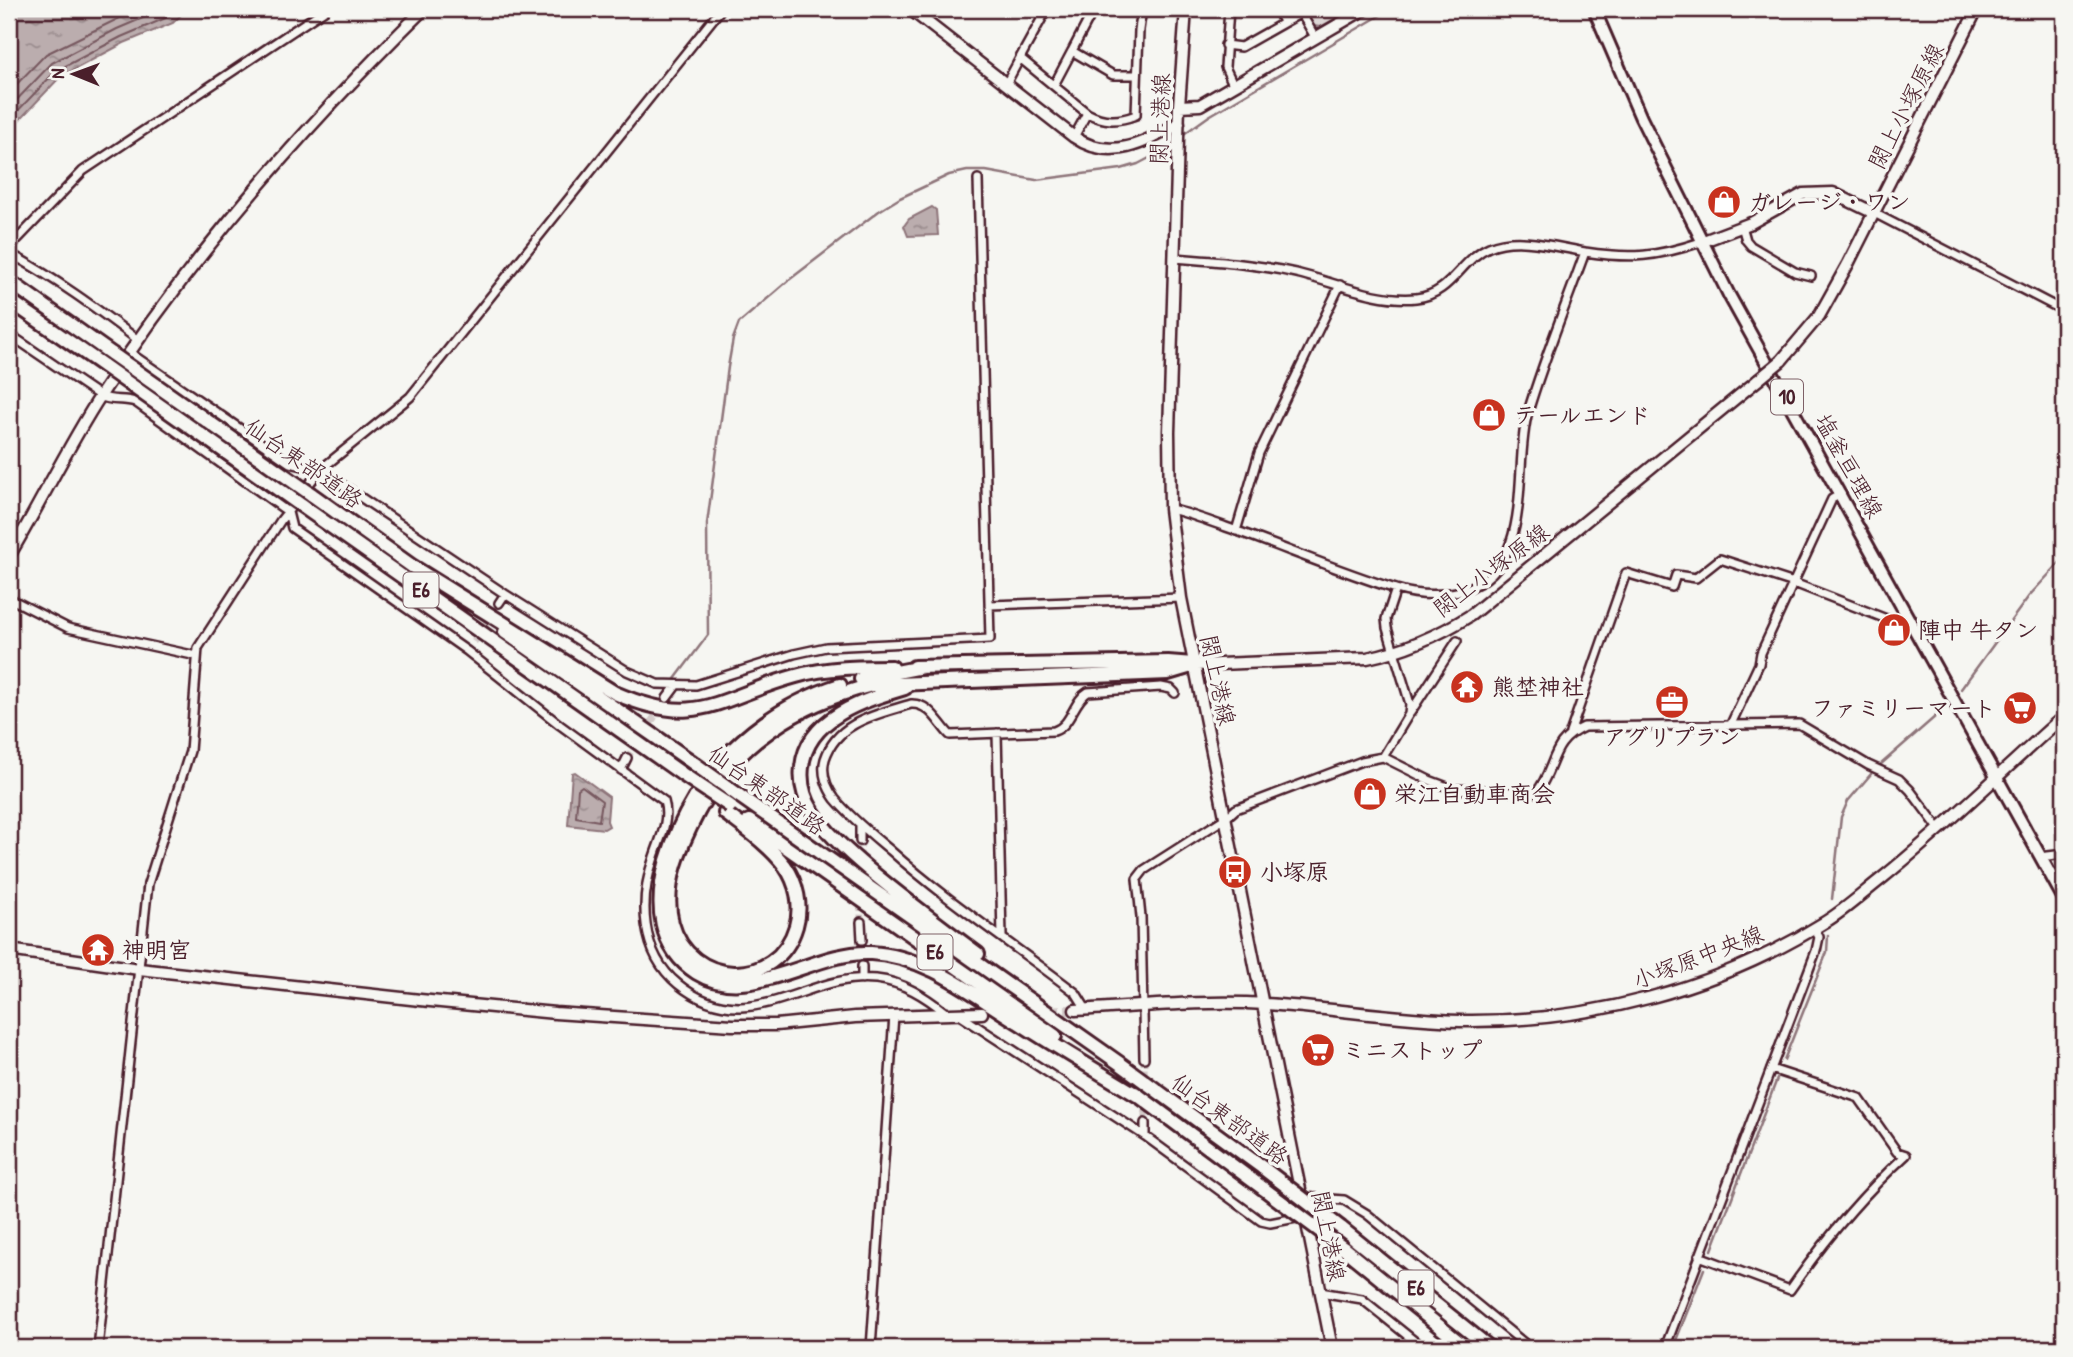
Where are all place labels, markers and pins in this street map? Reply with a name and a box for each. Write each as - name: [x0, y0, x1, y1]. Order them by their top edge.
- shop icon: ガレージ・ワン: [1705, 183, 1743, 221]
- place label: ガレージ・ワン: [1748, 186, 1910, 217]
- shop icon: テールエンド: [1470, 396, 1508, 434]
- place label: テールエンド: [1514, 399, 1651, 430]
- shop icon: 陣中 牛タン: [1875, 611, 1913, 649]
- place label: 陣中 牛タン: [1918, 614, 2038, 645]
- temple icon: 熊埜神社: [1448, 668, 1486, 706]
- place label: 熊埜神社: [1492, 671, 1584, 702]
- office icon: アグリプラン: [1653, 683, 1691, 721]
- supermarket icon: ファミリーマート: [2001, 689, 2039, 727]
- place label: ファミリーマート: [1811, 692, 1996, 723]
- place label: アグリプラン: [1603, 721, 1741, 752]
- shop icon: 栄江自動車商会: [1351, 775, 1389, 813]
- place label: 栄江自動車商会: [1394, 778, 1555, 809]
- bus stop icon: 小塚原: [1216, 853, 1254, 891]
- place label: 小塚原: [1260, 856, 1329, 887]
- temple icon: 神明宮: [79, 931, 117, 969]
- place label: 神明宮: [122, 934, 191, 965]
- supermarket icon: ミニストップ: [1299, 1031, 1337, 1069]
- place label: ミニストップ: [1342, 1034, 1482, 1065]

